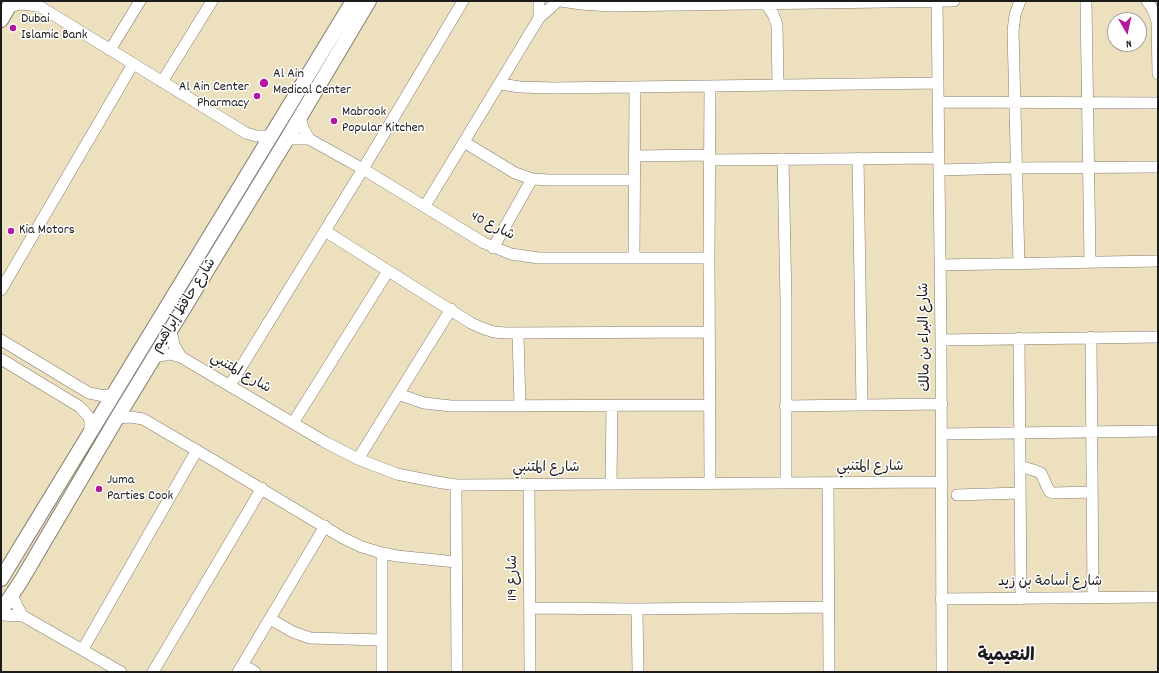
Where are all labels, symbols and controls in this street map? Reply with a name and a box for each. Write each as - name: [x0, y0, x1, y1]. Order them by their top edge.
- place label: Dubai Islamic Bank: [21, 12, 88, 44]
- north arrow: [1107, 12, 1147, 52]
- marker: Dubai Islamic Bank: [8, 23, 18, 33]
- text: N: [1125, 35, 1133, 51]
- place label: Al Ain Medical Center: [273, 67, 351, 100]
- marker: Al Ain Medical Center: [258, 77, 270, 89]
- place label: Al Ain Center Pharmacy: [179, 80, 249, 112]
- marker: Al Ain Center Pharmacy: [252, 91, 262, 101]
- place label: Mabrook Popular Kitchen: [342, 105, 424, 138]
- marker: Mabrook Popular Kitchen: [329, 116, 339, 126]
- street label: شارع 40: [467, 209, 517, 245]
- place label: Kia Motors: [19, 223, 75, 239]
- marker: Kia Motors: [6, 226, 16, 236]
- street label: شارع حافظ إبراهيم: [149, 256, 221, 356]
- street label: شارع البراء بن مالك: [917, 282, 935, 392]
- street label: شارع المتنبي: [207, 350, 273, 398]
- street label: شارع المتنبي: [836, 460, 904, 476]
- street label: شارع المتنبي: [512, 461, 580, 477]
- place label: Juma Parties Cook: [107, 473, 173, 506]
- marker: Juma Parties Cook: [94, 484, 104, 494]
- street label: شارع 119: [506, 555, 522, 601]
- street label: شارع أسامة بن زيد: [998, 575, 1102, 591]
- district label: النعيمية: [977, 647, 1035, 669]

